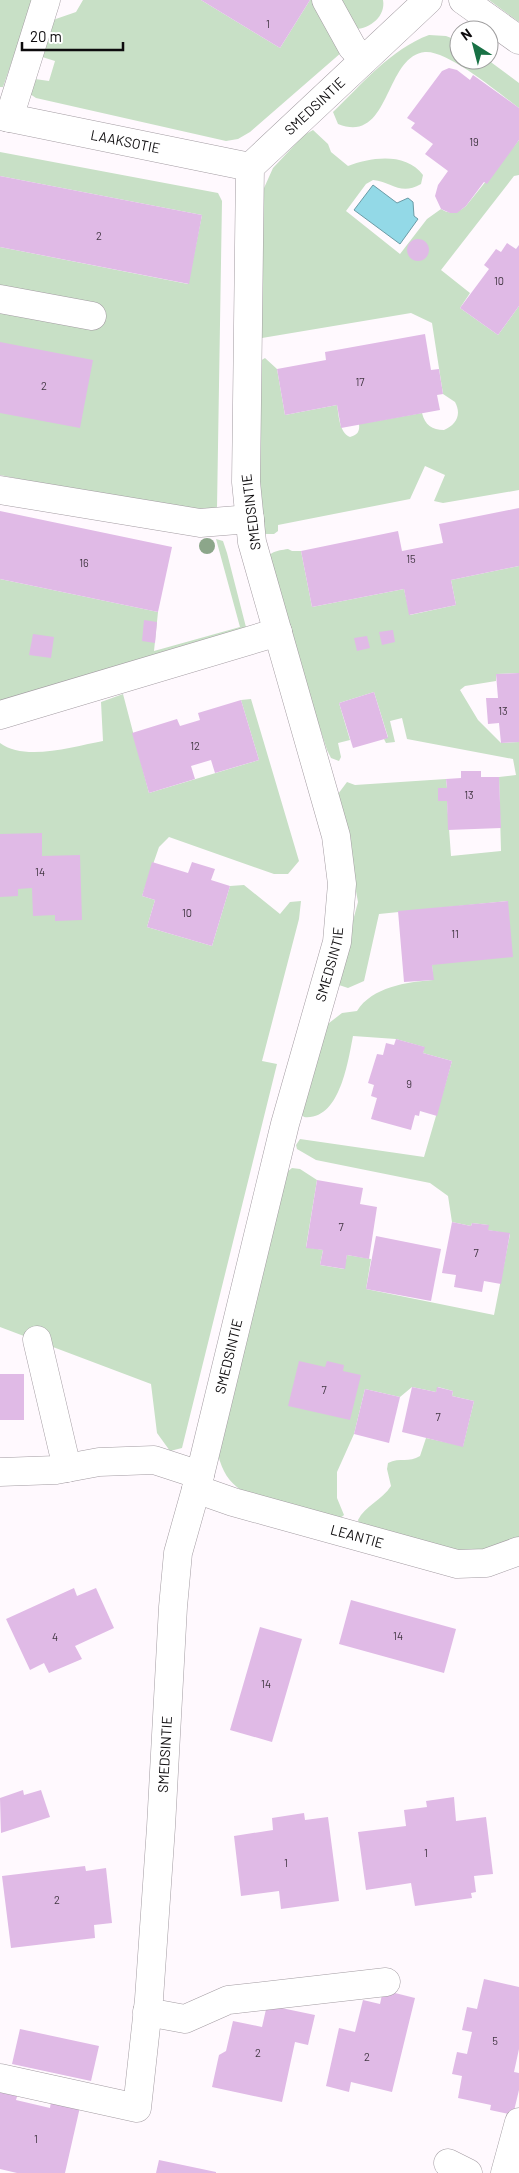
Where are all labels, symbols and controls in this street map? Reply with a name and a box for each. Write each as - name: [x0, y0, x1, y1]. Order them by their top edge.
- house number: 1: [266, 17, 270, 30]
- scale bar: [22, 20, 124, 52]
- north arrow: [449, 20, 499, 70]
- text: N: [457, 24, 475, 44]
- text: 20 m: [30, 27, 62, 45]
- street label: SMEDSINTIE: [281, 73, 348, 138]
- street label: LAAKSOTIE: [89, 126, 162, 157]
- house number: 19: [469, 135, 479, 148]
- house number: 2: [96, 229, 102, 242]
- house number: 10: [494, 274, 504, 287]
- house number: 17: [355, 375, 365, 388]
- house number: 2: [41, 379, 47, 392]
- street label: SMEDSINTIE: [237, 473, 264, 551]
- house number: 15: [406, 552, 416, 565]
- house number: 16: [79, 556, 89, 569]
- house number: 13: [498, 704, 508, 717]
- house number: 12: [190, 739, 200, 752]
- house number: 13: [464, 788, 474, 801]
- house number: 14: [35, 865, 45, 878]
- house number: 10: [182, 906, 192, 919]
- street label: SMEDSINTIE: [311, 926, 346, 1004]
- house number: 11: [451, 927, 459, 940]
- house number: 9: [406, 1077, 412, 1090]
- house number: 7: [338, 1220, 344, 1233]
- house number: 7: [473, 1246, 479, 1259]
- street label: SMEDSINTIE: [211, 1317, 246, 1396]
- house number: 7: [321, 1383, 327, 1396]
- house number: 7: [435, 1410, 441, 1423]
- street label: LEANTIE: [329, 1520, 386, 1551]
- house number: 14: [393, 1629, 403, 1642]
- house number: 4: [52, 1630, 58, 1643]
- house number: 14: [261, 1677, 271, 1690]
- street label: SMEDSINTIE: [154, 1716, 175, 1793]
- house number: 1: [424, 1846, 428, 1859]
- house number: 1: [284, 1856, 288, 1869]
- house number: 2: [54, 1893, 60, 1906]
- house number: 5: [492, 2034, 498, 2047]
- house number: 2: [255, 2046, 261, 2059]
- house number: 2: [364, 2050, 370, 2063]
- house number: 1: [34, 2132, 38, 2145]

